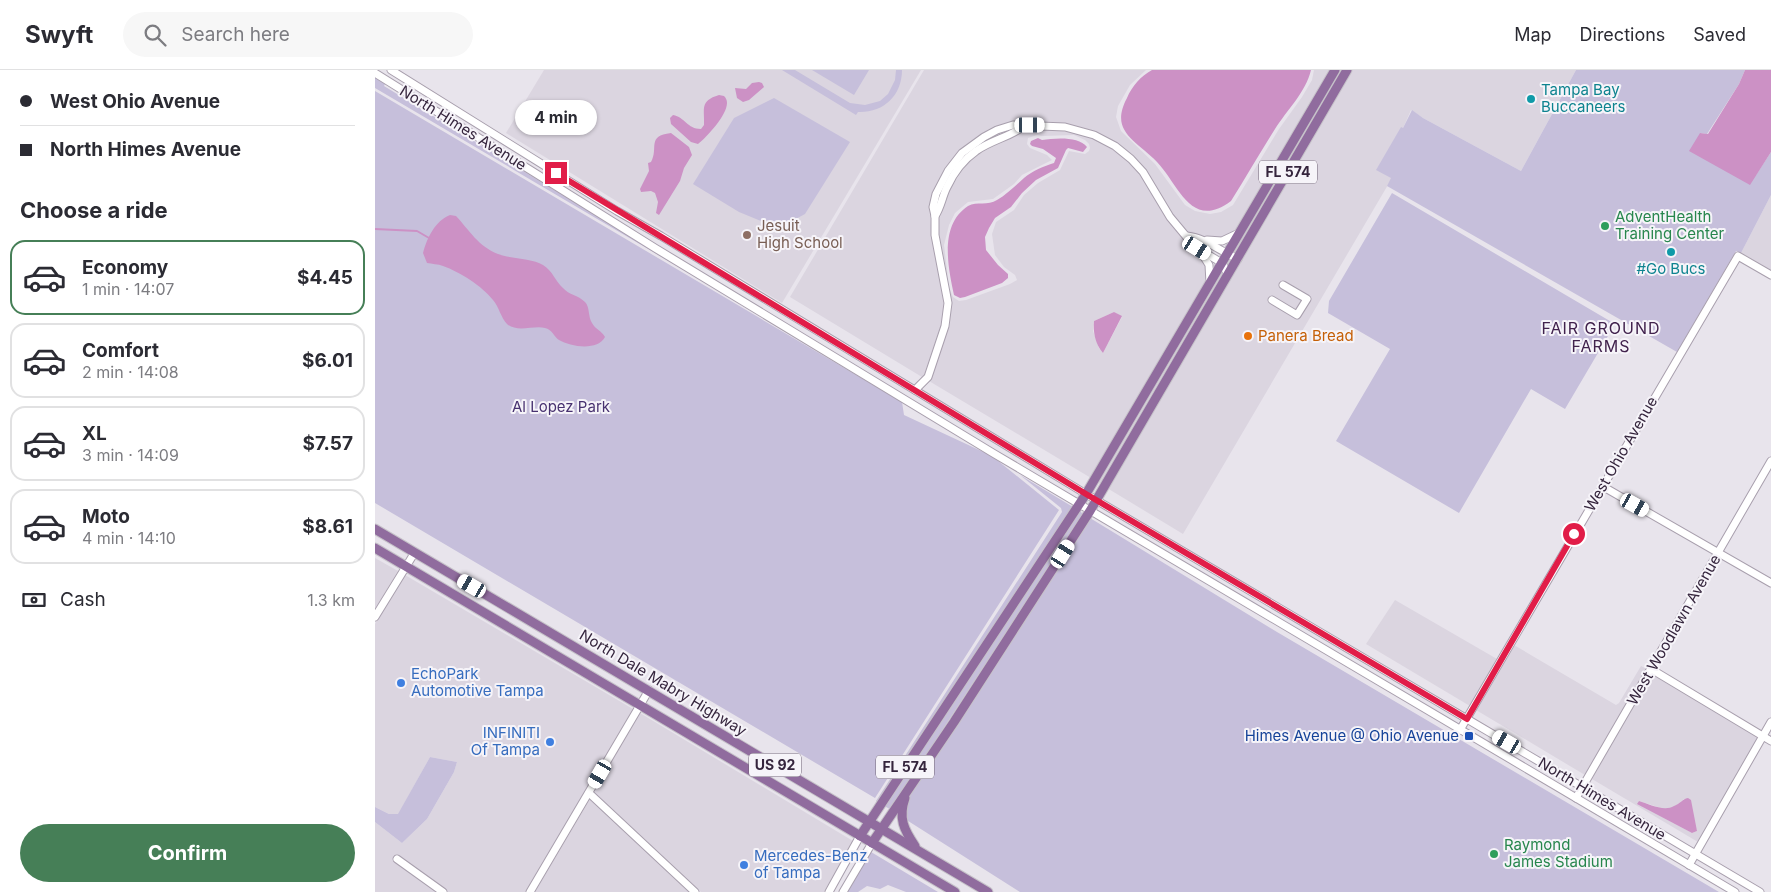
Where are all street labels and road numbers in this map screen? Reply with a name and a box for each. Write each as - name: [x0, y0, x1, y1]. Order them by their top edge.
- street label: North Himes Avenue: [396, 81, 530, 174]
- road number: FL 574: [1259, 160, 1317, 184]
- street label: West Ohio Avenue: [1580, 393, 1661, 515]
- street label: West Woodlawn Avenue: [1623, 551, 1725, 709]
- street label: North Dale Mabry Highway: [576, 625, 751, 740]
- street label: North Himes Avenue: [1535, 753, 1670, 844]
- road number: US 92: [749, 754, 801, 776]
- road number: FL 574: [876, 756, 934, 779]

